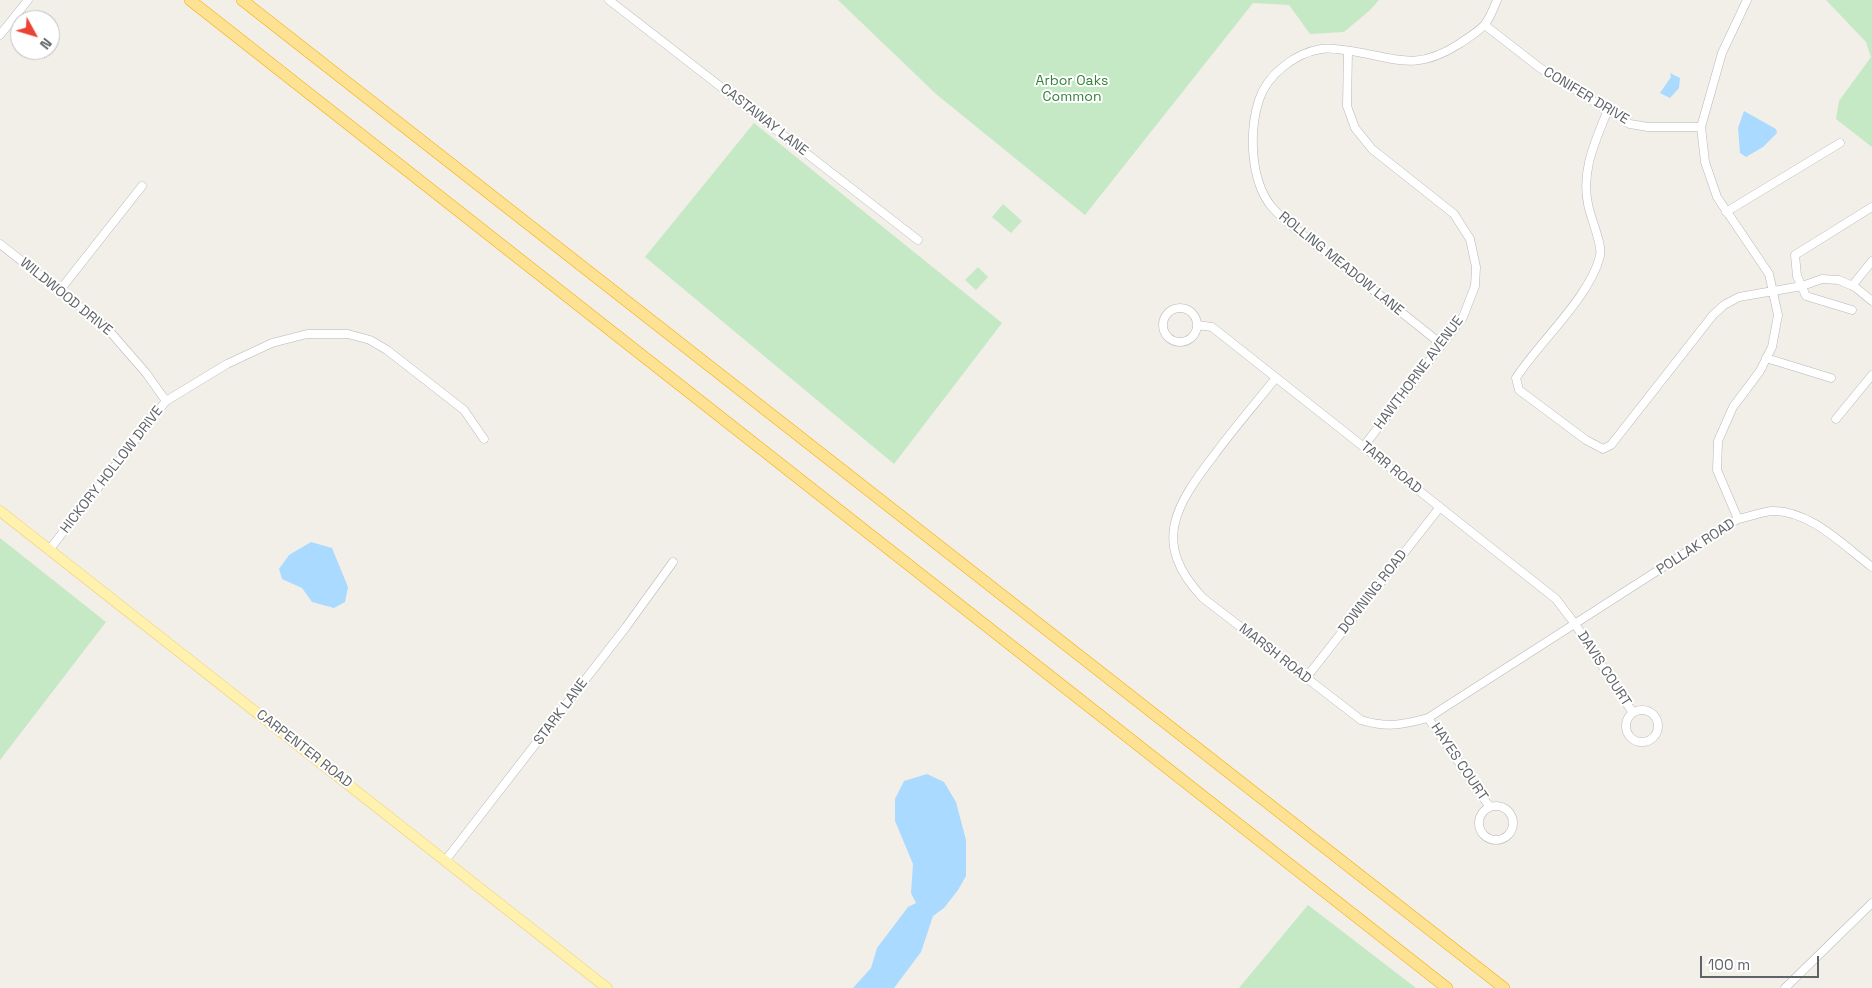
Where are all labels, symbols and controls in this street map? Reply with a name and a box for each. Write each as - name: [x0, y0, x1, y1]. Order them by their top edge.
- north arrow: [10, 10, 60, 60]
- text: N: [36, 34, 56, 53]
- street label: CONIFER DRIVE: [1540, 64, 1632, 128]
- park label: Arbor Oaks Common: [1036, 73, 1108, 105]
- street label: CASTAWAY LANE: [717, 80, 811, 160]
- street label: ROLLING MEADOW LANE: [1275, 208, 1407, 320]
- street label: WILDWOOD DRIVE: [16, 255, 116, 339]
- street label: HAWTHORNE AVENUE: [1371, 313, 1467, 433]
- street label: HICKORY HOLLOW DRIVE: [57, 403, 167, 537]
- street label: TARR ROAD: [1357, 438, 1425, 498]
- street label: POLLAK ROAD: [1654, 515, 1738, 579]
- street label: DOWNING ROAD: [1335, 547, 1411, 637]
- street label: MARSH ROAD: [1235, 621, 1315, 687]
- street label: DAVIS COURT: [1574, 628, 1634, 710]
- street label: STARK LANE: [531, 675, 591, 749]
- street label: CARPENTER ROAD: [253, 706, 355, 792]
- street label: HAYES COURT: [1427, 720, 1491, 804]
- scale bar: [1702, 946, 1821, 978]
- text: 100 m: [1708, 955, 1750, 974]

